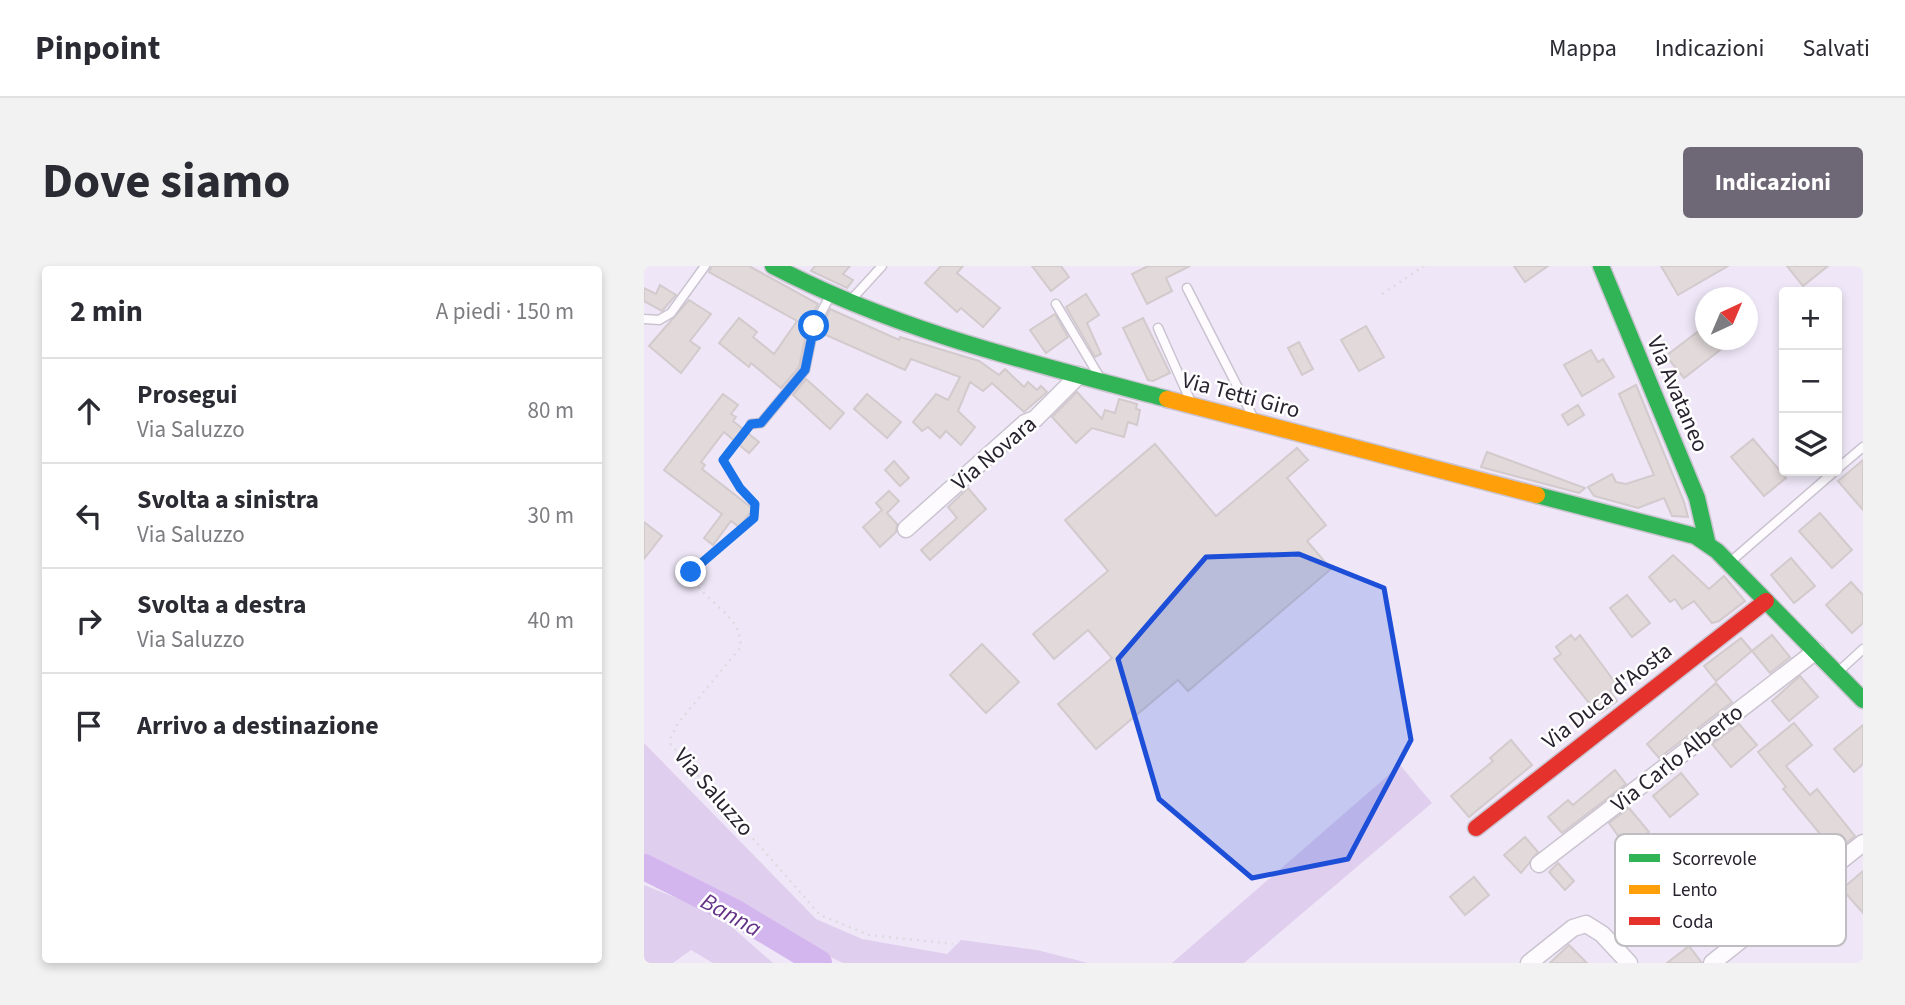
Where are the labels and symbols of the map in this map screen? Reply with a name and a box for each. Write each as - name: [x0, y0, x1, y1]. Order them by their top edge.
- north arrow: [1695, 287, 1758, 350]
- route start: [798, 310, 829, 341]
- street label: Via Avataneo: [1639, 331, 1717, 457]
- street label: Via Tetti Giro: [1178, 363, 1304, 427]
- street label: Via Novara: [944, 408, 1044, 498]
- route end: [675, 556, 706, 587]
- street label: Via Duca d'Aosta: [1535, 635, 1679, 757]
- street label: Via Carlo Alberto: [1604, 696, 1750, 820]
- street label: Via Saluzzo: [666, 741, 762, 843]
- legend: [1615, 834, 1846, 946]
- text: Scorrevole: [1672, 846, 1757, 873]
- text: Lento: [1672, 877, 1717, 904]
- water label: Banna: [694, 884, 768, 946]
- text: Coda: [1672, 909, 1713, 936]

